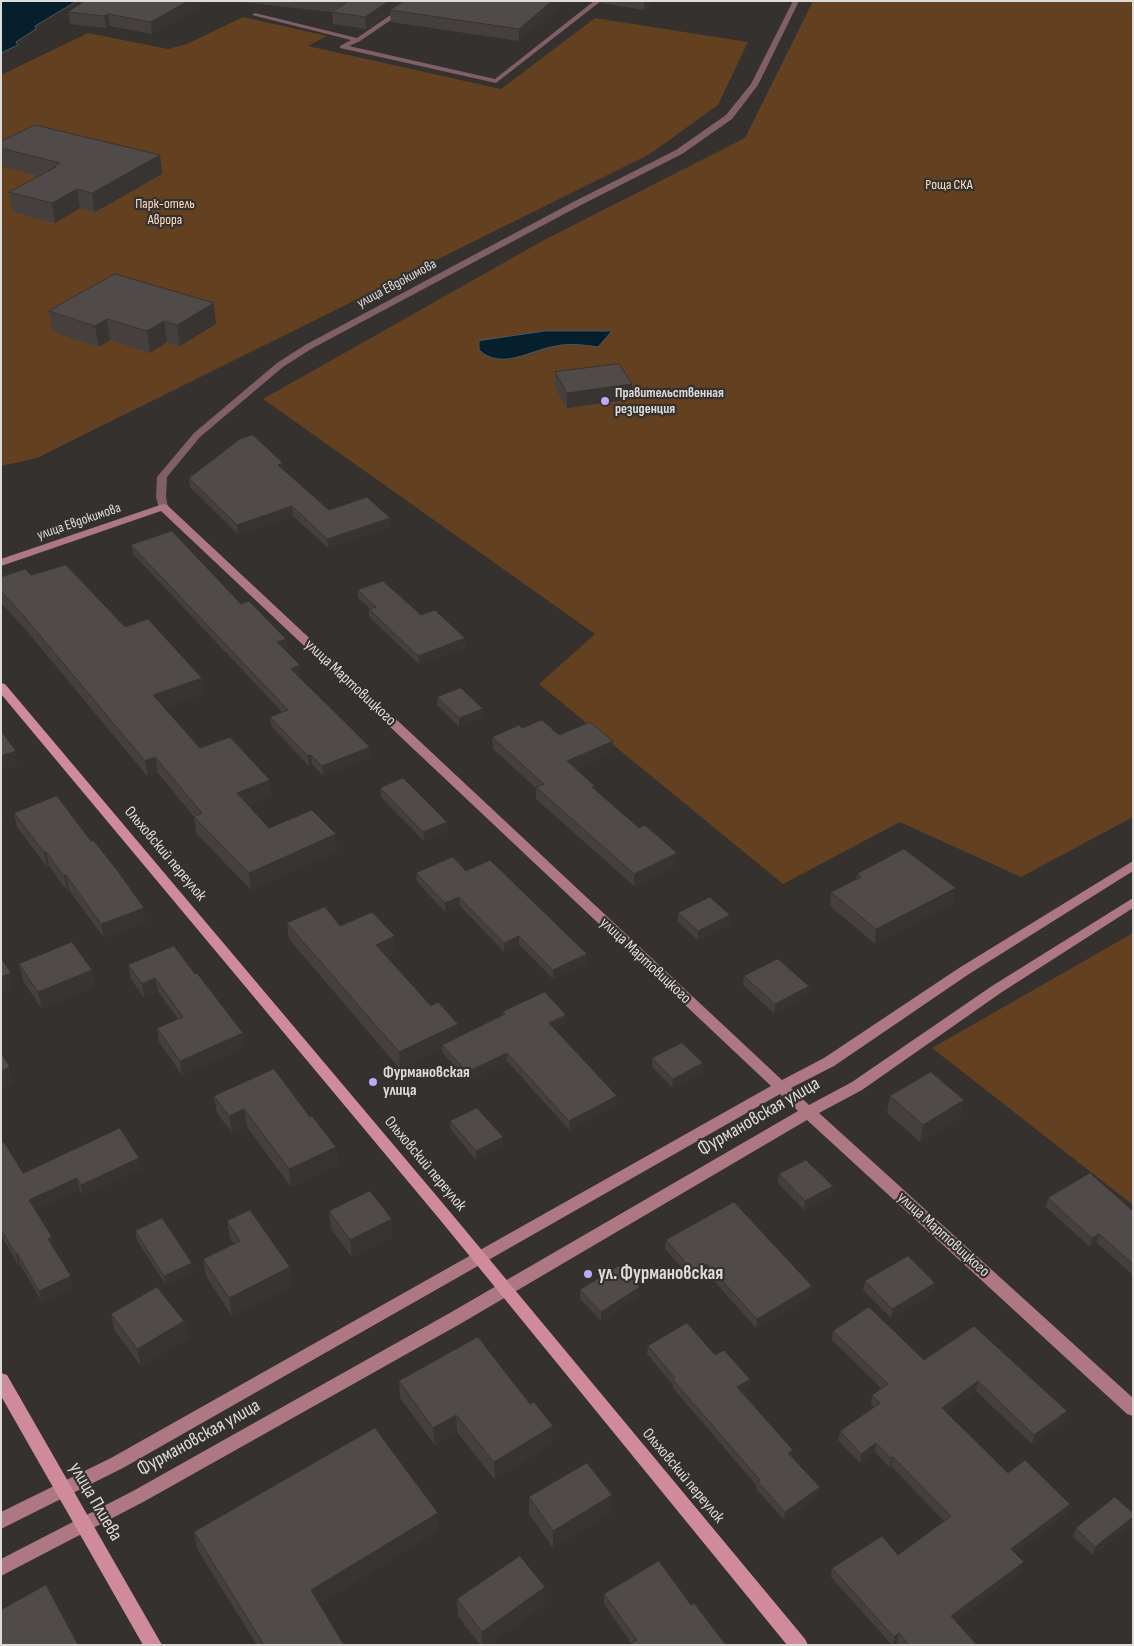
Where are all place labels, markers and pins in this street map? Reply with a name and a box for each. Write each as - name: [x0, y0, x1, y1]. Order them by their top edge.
- place label: Правительственная резиденция: [615, 385, 724, 418]
- marker: Правительственная резиденция: [599, 395, 611, 407]
- place label: Фурмановская улица: [383, 1063, 470, 1101]
- marker: Фурмановская улица: [367, 1076, 379, 1088]
- place label: ул. Фурмановская: [598, 1263, 723, 1285]
- marker: ул. Фурмановская: [582, 1268, 594, 1280]

